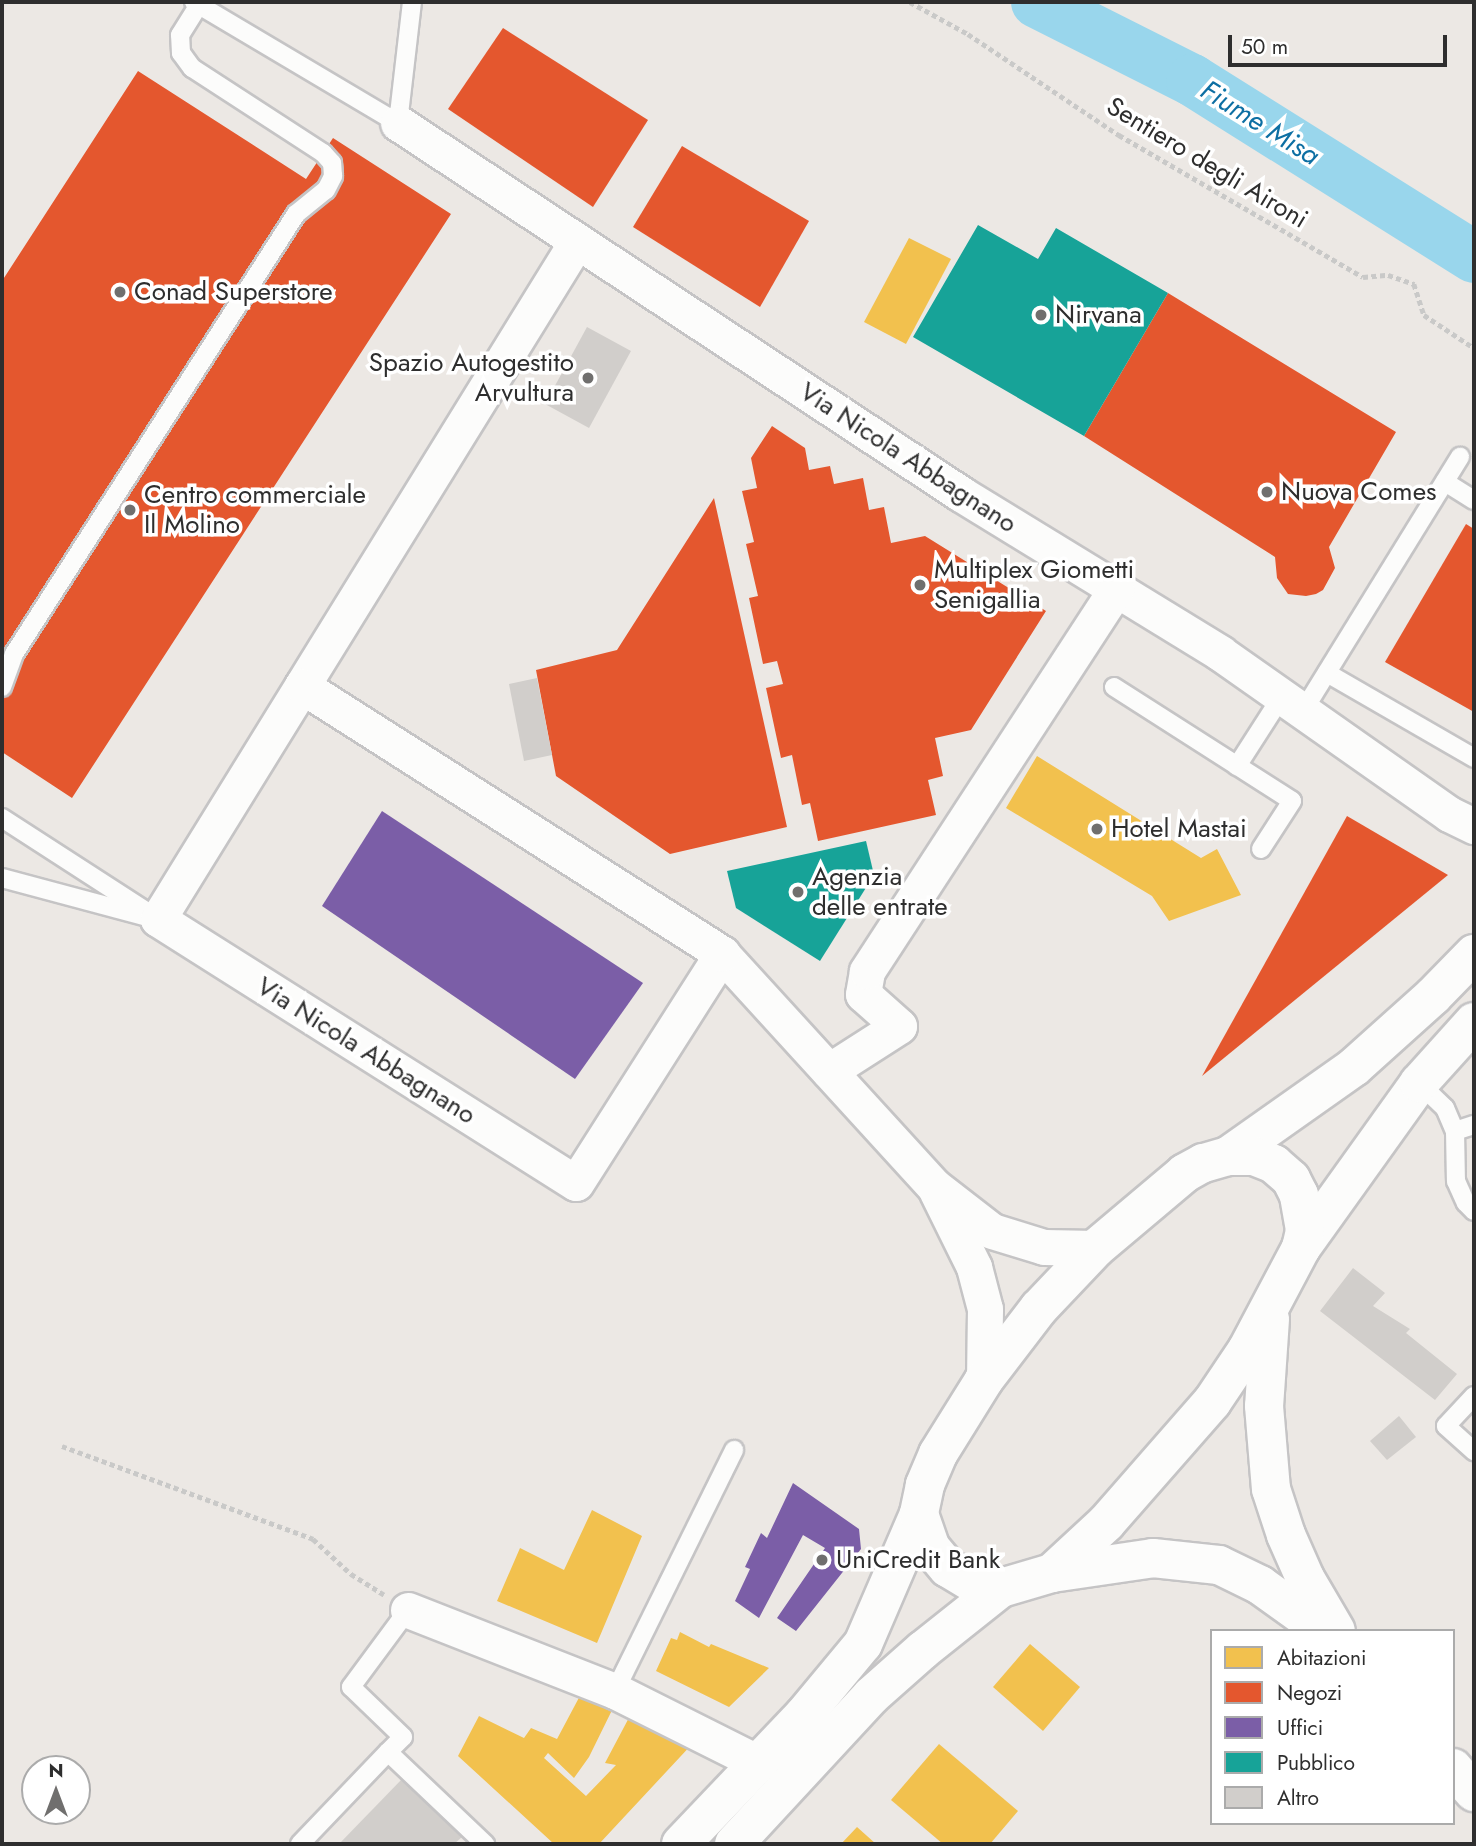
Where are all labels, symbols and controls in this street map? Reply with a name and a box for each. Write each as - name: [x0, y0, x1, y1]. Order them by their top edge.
- scale bar: [1231, 21, 1450, 65]
- text: 50 m: [1241, 32, 1288, 62]
- water label: Fiume Misa: [1194, 73, 1326, 173]
- street label: Sentiero degli Aironi: [1101, 91, 1313, 235]
- place label: Conad Superstore: [134, 276, 333, 308]
- marker: Conad Superstore: [112, 284, 128, 300]
- place label: Nirvana: [1055, 299, 1142, 331]
- marker: Nirvana: [1033, 307, 1049, 323]
- place label: Spazio Autogestito Arvultura: [369, 347, 574, 408]
- marker: Spazio Autogestito Arvultura: [580, 370, 596, 386]
- street label: Via Nicola Abbagnano: [794, 376, 1022, 540]
- place label: Nuova Comes: [1281, 476, 1437, 508]
- place label: Centro commerciale Il Molino: [144, 479, 366, 540]
- marker: Nuova Comes: [1259, 484, 1275, 500]
- marker: Centro commerciale Il Molino: [122, 502, 138, 518]
- place label: Multiplex Giometti Senigallia: [934, 554, 1134, 616]
- marker: Multiplex Giometti Senigallia: [912, 577, 928, 593]
- place label: Hotel Mastai: [1111, 813, 1247, 845]
- marker: Hotel Mastai: [1089, 821, 1105, 837]
- place label: Agenzia delle entrate: [812, 861, 948, 922]
- marker: Agenzia delle entrate: [790, 884, 806, 900]
- street label: Via Nicola Abbagnano: [251, 971, 481, 1131]
- place label: UniCredit Bank: [836, 1544, 1000, 1576]
- marker: UniCredit Bank: [814, 1552, 830, 1568]
- legend: [1210, 1629, 1455, 1825]
- text: Abitazioni: [1277, 1643, 1367, 1673]
- text: Negozi: [1277, 1678, 1342, 1708]
- text: Uffici: [1277, 1713, 1323, 1743]
- text: Pubblico: [1277, 1748, 1355, 1778]
- north arrow: [21, 1755, 91, 1825]
- text: N: [48, 1757, 64, 1784]
- text: Altro: [1277, 1783, 1319, 1813]

